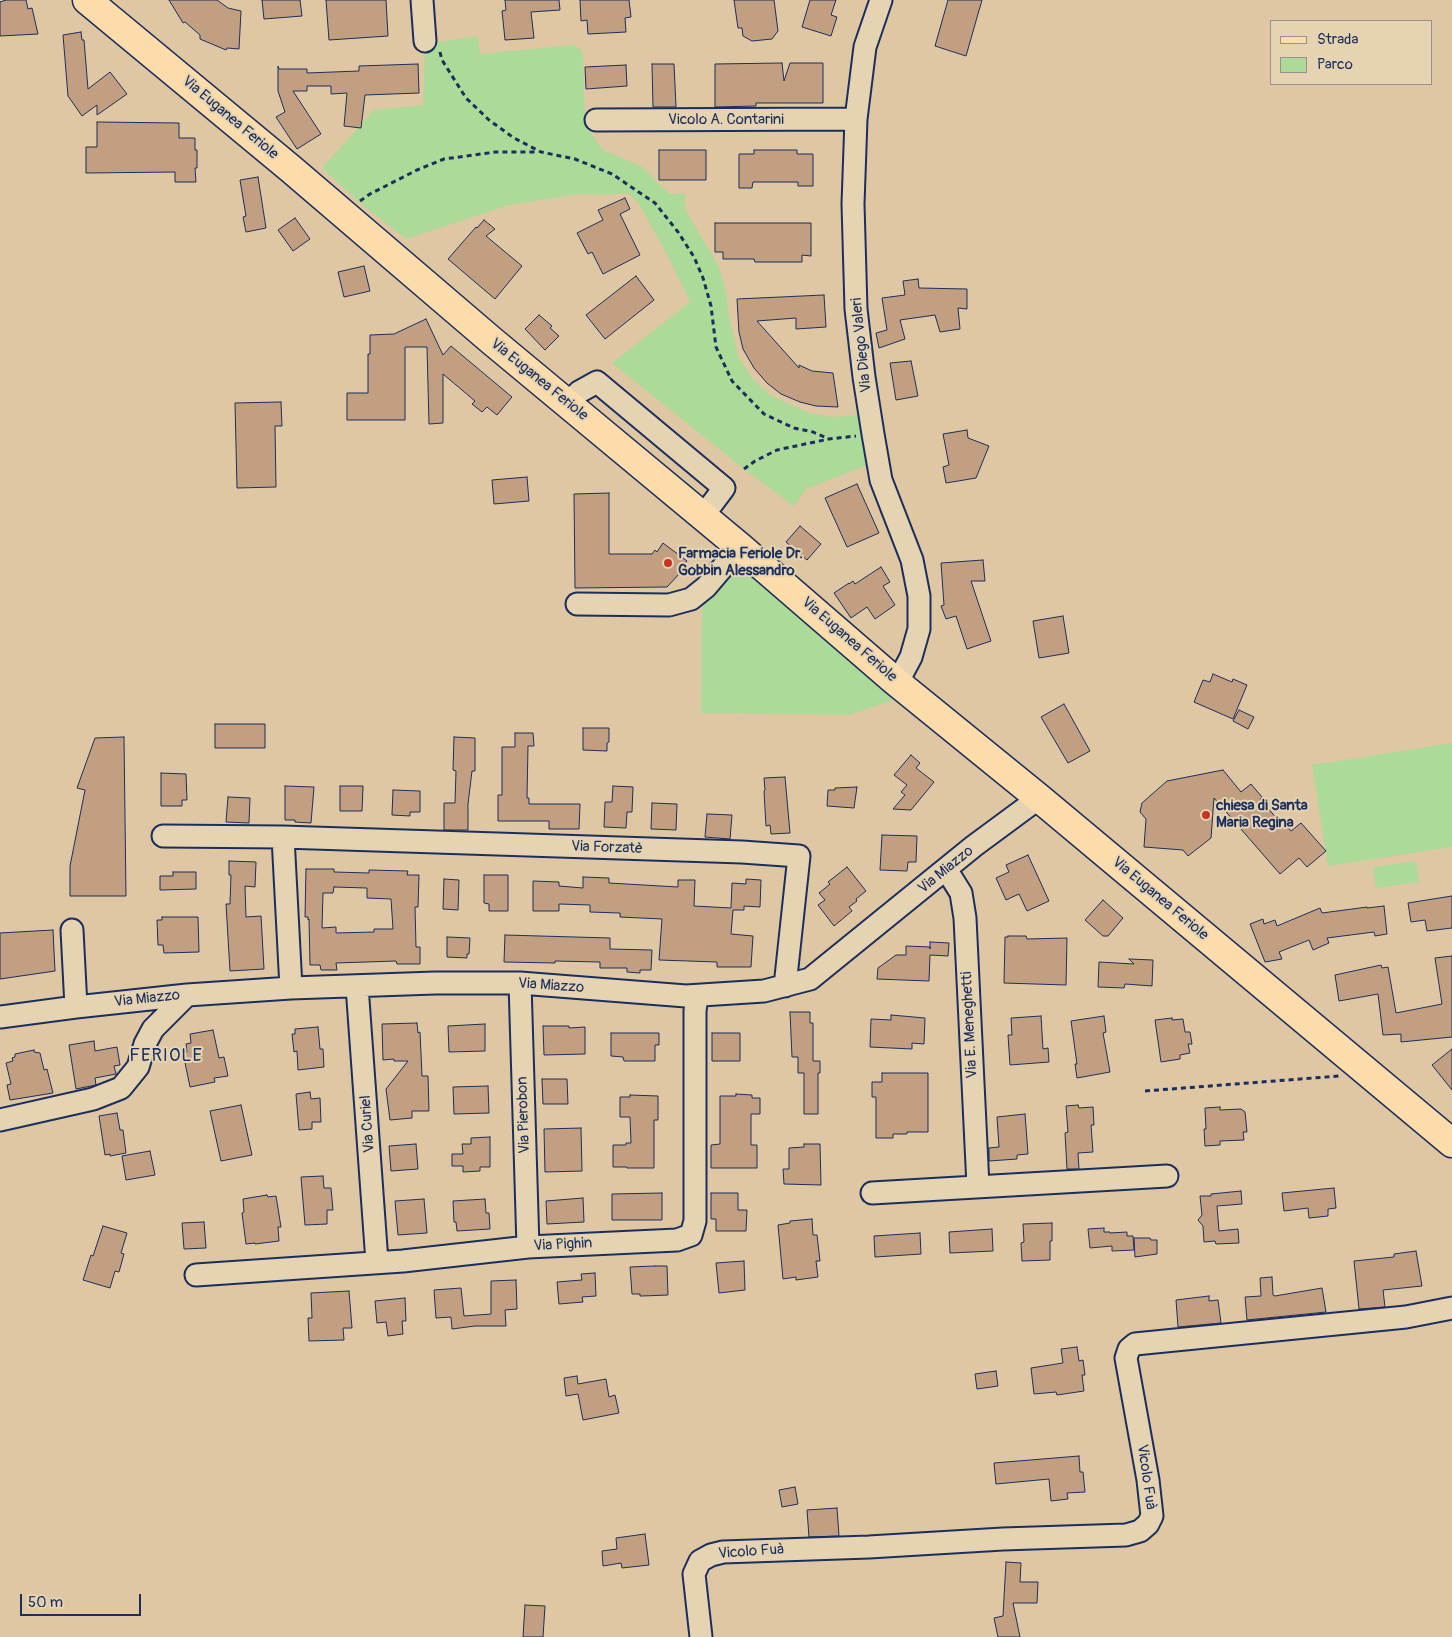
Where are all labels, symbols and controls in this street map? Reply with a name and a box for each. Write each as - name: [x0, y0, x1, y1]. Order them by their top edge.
- legend: [1270, 20, 1432, 85]
- text: Strada: [1317, 30, 1358, 49]
- text: Parco: [1317, 55, 1353, 74]
- street label: Via Euganea Feriole: [178, 72, 282, 164]
- street label: Vicolo A. Contarini: [668, 111, 784, 129]
- street label: Via Diego Valeri: [848, 297, 876, 393]
- street label: Via Euganea Feriole: [487, 335, 591, 425]
- place label: Farmacia Feriole Dr. Gobbin Alessandro: [678, 545, 803, 580]
- marker: Farmacia Feriole Dr. Gobbin Alessandro: [662, 557, 674, 569]
- street label: Via Euganea Feriole: [798, 594, 900, 686]
- place label: chiesa di Santa Maria Regina: [1216, 797, 1308, 832]
- marker: chiesa di Santa Maria Regina: [1200, 809, 1212, 821]
- street label: Via Forzatè: [571, 838, 643, 858]
- street label: Via Miazzo: [915, 842, 977, 898]
- street label: Via Euganea Feriole: [1108, 853, 1212, 945]
- street label: Via E. Meneghetti: [958, 971, 982, 1079]
- street label: Via Miazzo: [517, 975, 585, 997]
- street label: Via Miazzo: [113, 987, 181, 1011]
- district label: FERIOLE: [128, 1045, 204, 1067]
- street label: Via Pierobon: [514, 1076, 534, 1154]
- street label: Via Curiel: [357, 1095, 379, 1153]
- street label: Via Pighin: [533, 1234, 593, 1256]
- street label: Vicolo Fuà: [1133, 1443, 1159, 1511]
- street label: Vicolo Fuà: [718, 1541, 784, 1563]
- scale bar: [22, 1584, 144, 1616]
- text: 50 m: [28, 1593, 63, 1612]

